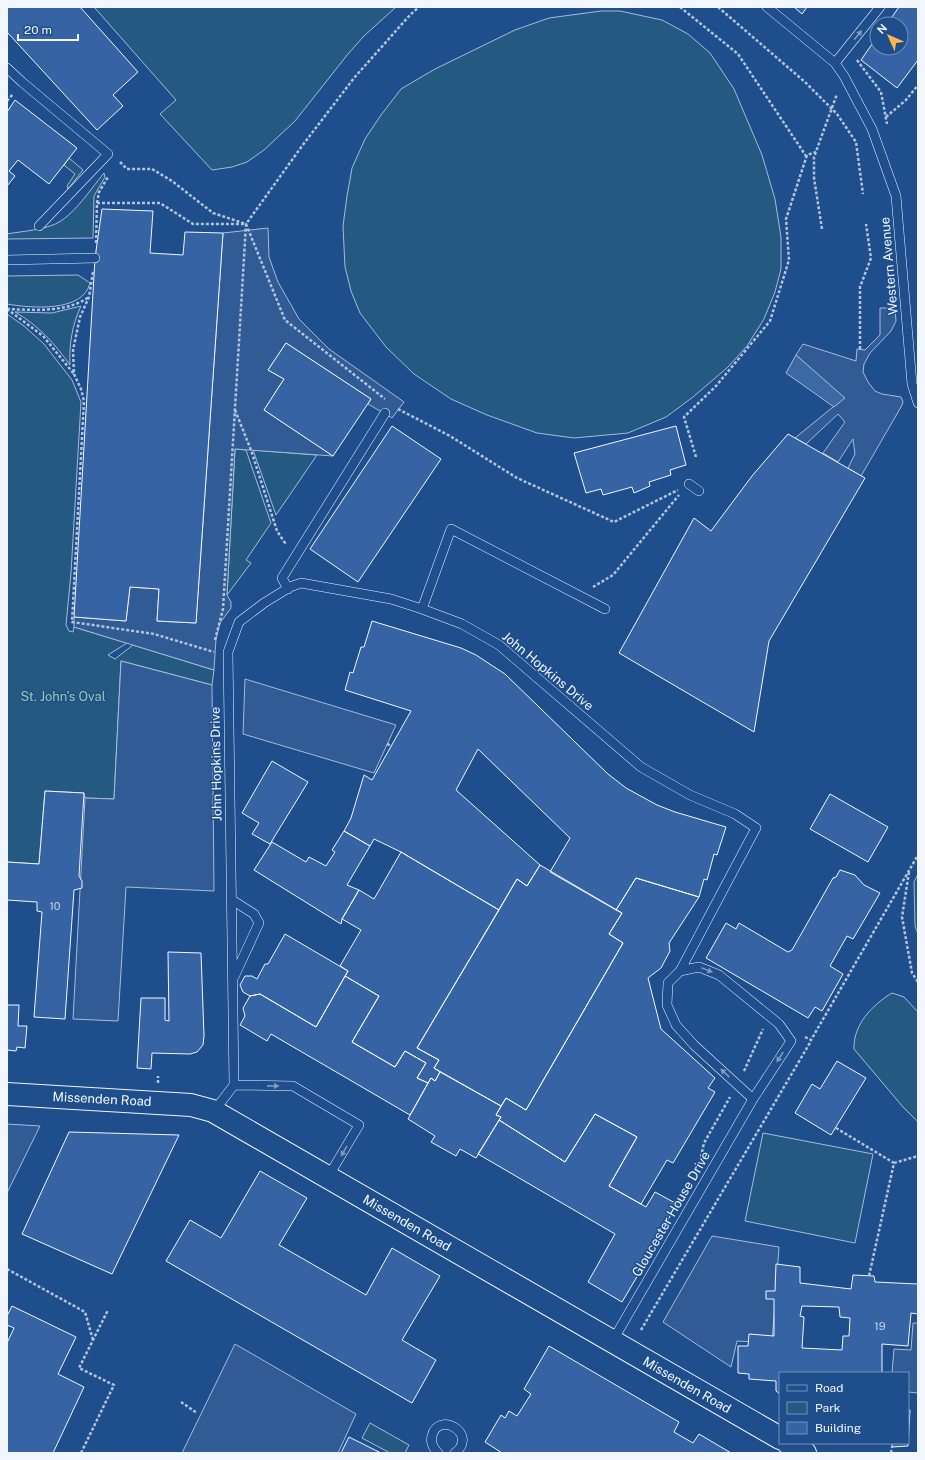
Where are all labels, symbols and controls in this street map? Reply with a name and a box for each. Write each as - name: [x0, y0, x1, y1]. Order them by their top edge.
- scale bar: [18, 16, 78, 42]
- north arrow: [869, 16, 909, 56]
- text: N: [875, 22, 889, 36]
- text: 20 m: [24, 23, 52, 37]
- one-way arrow: [853, 30, 862, 40]
- street label: Western Avenue: [877, 216, 901, 316]
- street label: John Hopkins Drive: [499, 629, 597, 713]
- park label: St. John's Oval: [20, 689, 106, 704]
- street label: John Hopkins Drive: [208, 707, 224, 821]
- house number: 10: [49, 900, 61, 912]
- one-way arrow: [702, 968, 714, 974]
- one-way arrow: [777, 1051, 784, 1063]
- one-way arrow: [720, 1068, 730, 1078]
- one-way arrow: [267, 1082, 279, 1089]
- street label: Missenden Road: [52, 1089, 152, 1109]
- one-way arrow: [340, 1145, 347, 1157]
- street label: Gloucester House Drive: [629, 1149, 713, 1279]
- street label: Missenden Road: [360, 1192, 454, 1254]
- house number: 19: [874, 1320, 886, 1332]
- street label: Missenden Road: [640, 1354, 734, 1416]
- legend: [779, 1372, 909, 1444]
- text: Road: [815, 1381, 843, 1395]
- text: Park: [815, 1401, 841, 1415]
- text: Building: [815, 1421, 861, 1435]

